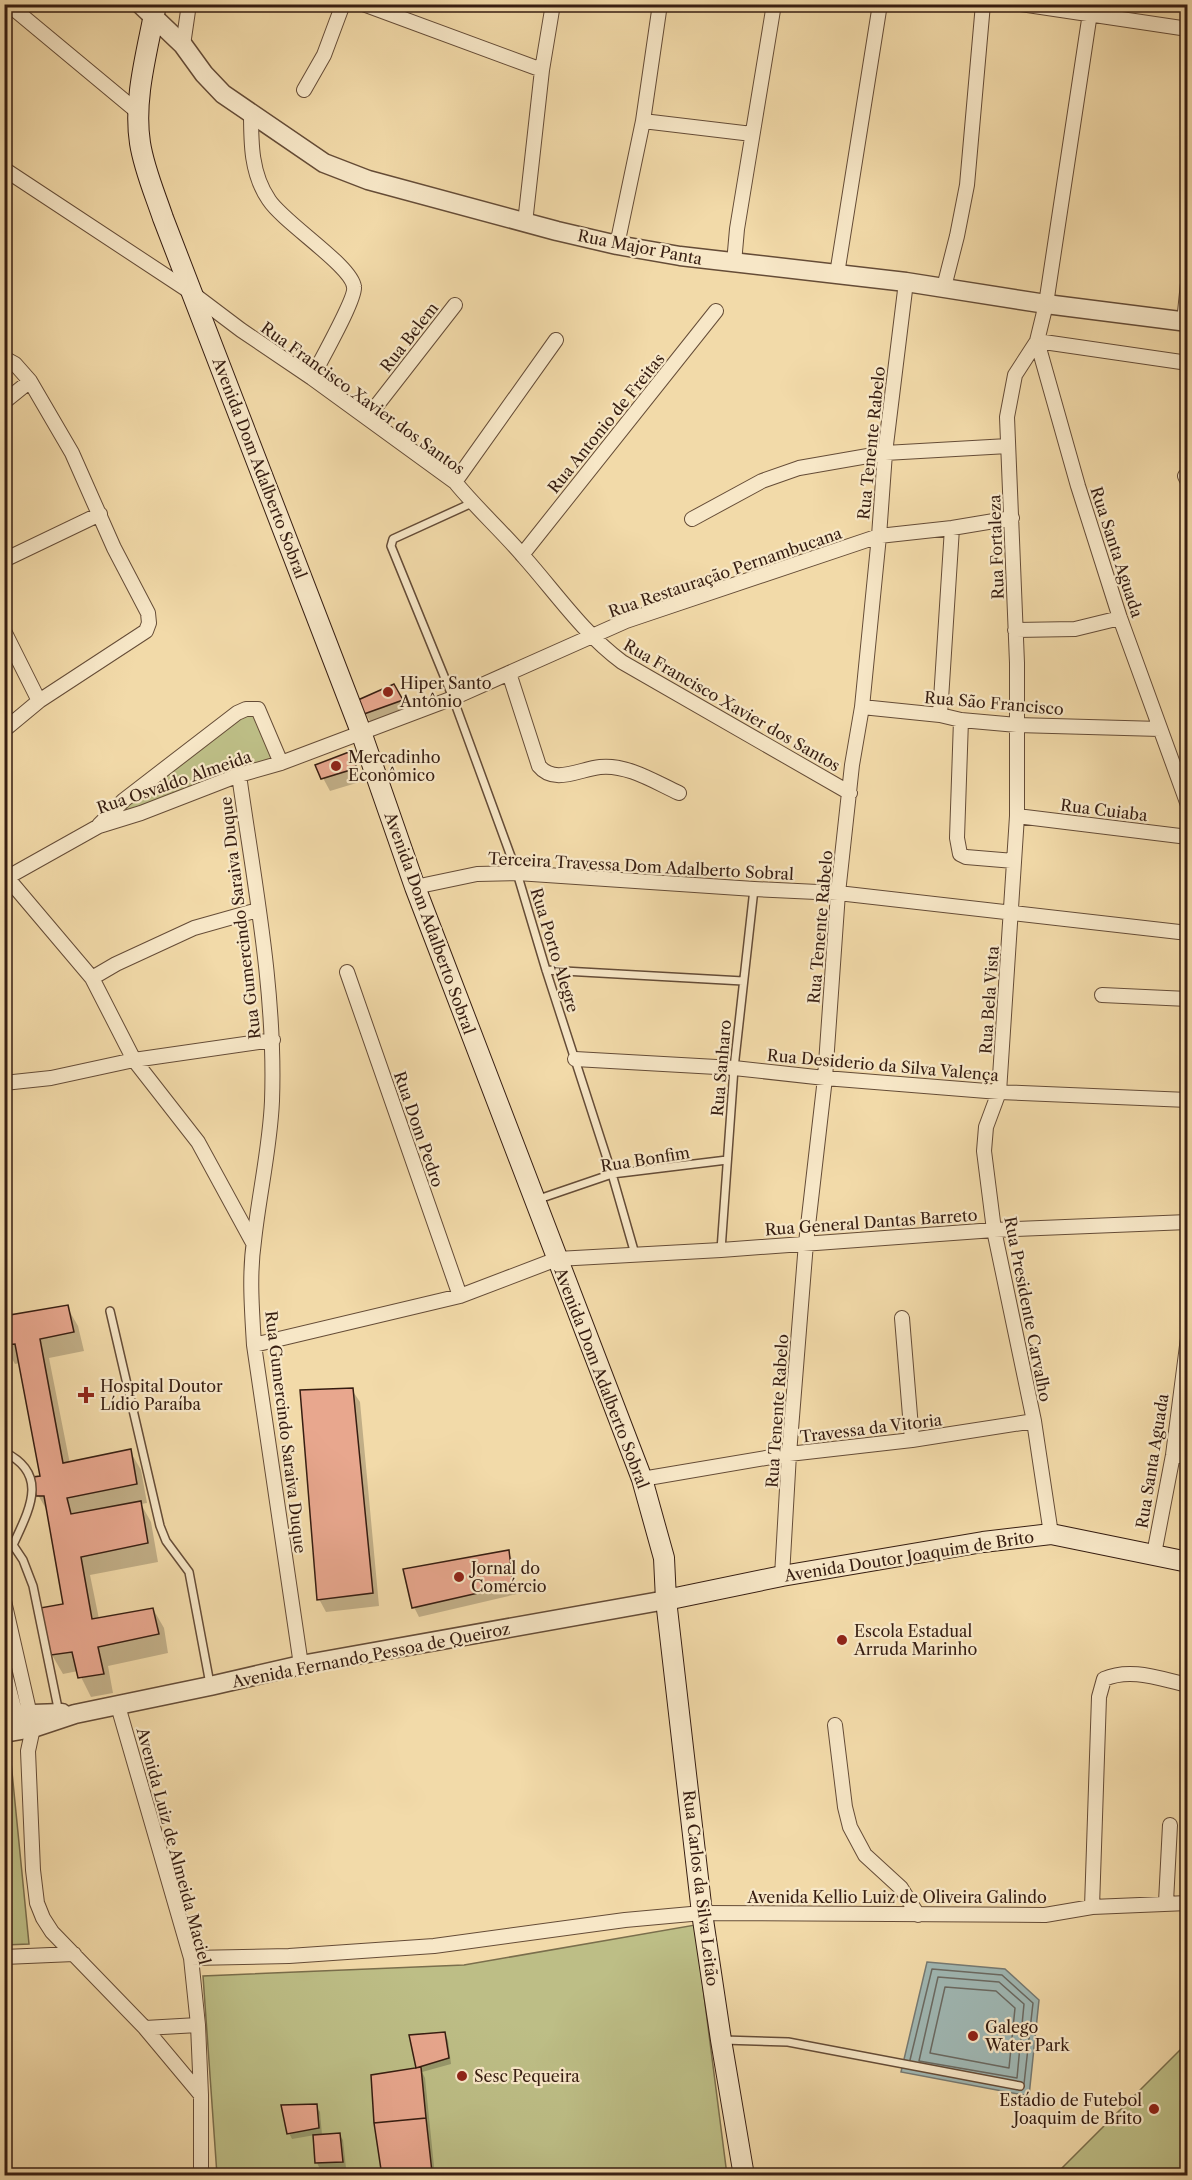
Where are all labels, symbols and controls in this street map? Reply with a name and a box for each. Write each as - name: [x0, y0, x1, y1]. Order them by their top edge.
- street label: Rua Major Panta: [576, 225, 705, 269]
- street label: Rua Belem: [376, 298, 442, 376]
- street label: Rua Francisco Xavier dos Santos: [257, 317, 469, 479]
- street label: Rua Antonio de Freitas: [543, 349, 669, 497]
- street label: Avenida Dom Adalberto Sobral: [208, 354, 312, 582]
- street label: Rua Tenente Rabelo: [853, 365, 889, 521]
- street label: Rua Santa Aguada: [1086, 484, 1148, 620]
- street label: Rua Fortaleza: [984, 494, 1008, 600]
- street label: Rua Restauração Pernambucana: [606, 522, 845, 621]
- street label: Rua Francisco Xavier dos Santos: [620, 635, 844, 775]
- place label: Hiper Santo Antônio: [399, 673, 492, 711]
- marker: Hiper Santo Antônio: [381, 685, 395, 699]
- street label: Rua São Francisco: [923, 687, 1065, 719]
- street label: Rua Osvaldo Almeida: [94, 746, 255, 818]
- place label: Mercadinho Econômico: [348, 747, 441, 785]
- marker: Mercadinho Econômico: [329, 759, 343, 773]
- street label: Rua Cuiaba: [1059, 795, 1149, 825]
- street label: Rua Gumercindo Saraiva Duque: [215, 796, 265, 1040]
- street label: Avenida Dom Adalberto Sobral: [380, 808, 480, 1037]
- street label: Terceira Travessa Dom Adalberto Sobral: [488, 848, 795, 884]
- street label: Rua Tenente Rabelo: [803, 849, 837, 1005]
- street label: Rua Porto Alegre: [527, 885, 583, 1015]
- street label: Rua Bela Vista: [975, 945, 1003, 1055]
- street label: Rua Sanharo: [707, 1019, 735, 1117]
- street label: Rua Desiderio da Silva Valença: [766, 1045, 1000, 1085]
- street label: Rua Dom Pedro: [390, 1068, 448, 1190]
- street label: Rua Bonfim: [599, 1142, 691, 1176]
- street label: Rua General Dantas Barreto: [764, 1205, 978, 1239]
- street label: Rua Presidente Carvalho: [1000, 1215, 1056, 1404]
- street label: Avenida Dom Adalberto Sobral: [550, 1264, 654, 1492]
- street label: Rua Gumercindo Saraiva Duque: [261, 1310, 311, 1554]
- street label: Rua Tenente Rabelo: [762, 1333, 792, 1489]
- place label: Hospital Doutor Lídio Paraíba: [100, 1376, 223, 1414]
- marker: Hospital Doutor Lídio Paraíba: [77, 1386, 95, 1404]
- street label: Rua Santa Aguada: [1131, 1392, 1173, 1530]
- street label: Travessa da Vitoria: [799, 1409, 944, 1447]
- street label: Avenida Doutor Joaquim de Brito: [782, 1526, 1035, 1586]
- place label: Jornal do Comércio: [468, 1558, 547, 1596]
- marker: Jornal do Comércio: [452, 1570, 466, 1584]
- street label: Avenida Fernando Pessoa de Queiroz: [229, 1618, 512, 1692]
- place label: Escola Estadual Arruda Marinho: [853, 1621, 978, 1659]
- marker: Escola Estadual Arruda Marinho: [835, 1633, 849, 1647]
- street label: Avenida Luiz de Almeida Maciel: [132, 1724, 215, 1967]
- street label: Rua Carlos da Silva Leitão: [679, 1789, 723, 1987]
- street label: Avenida Kellio Luiz de Oliveira Galindo: [746, 1887, 1047, 1907]
- place label: Galego Water Park: [984, 2017, 1070, 2055]
- marker: Galego Water Park: [966, 2029, 980, 2043]
- place label: Sesc Pequeira: [474, 2066, 580, 2086]
- marker: Sesc Pequeira: [455, 2069, 469, 2083]
- place label: Estádio de Futebol Joaquim de Brito: [999, 2090, 1142, 2128]
- marker: Estádio de Futebol Joaquim de Brito: [1147, 2102, 1161, 2116]

